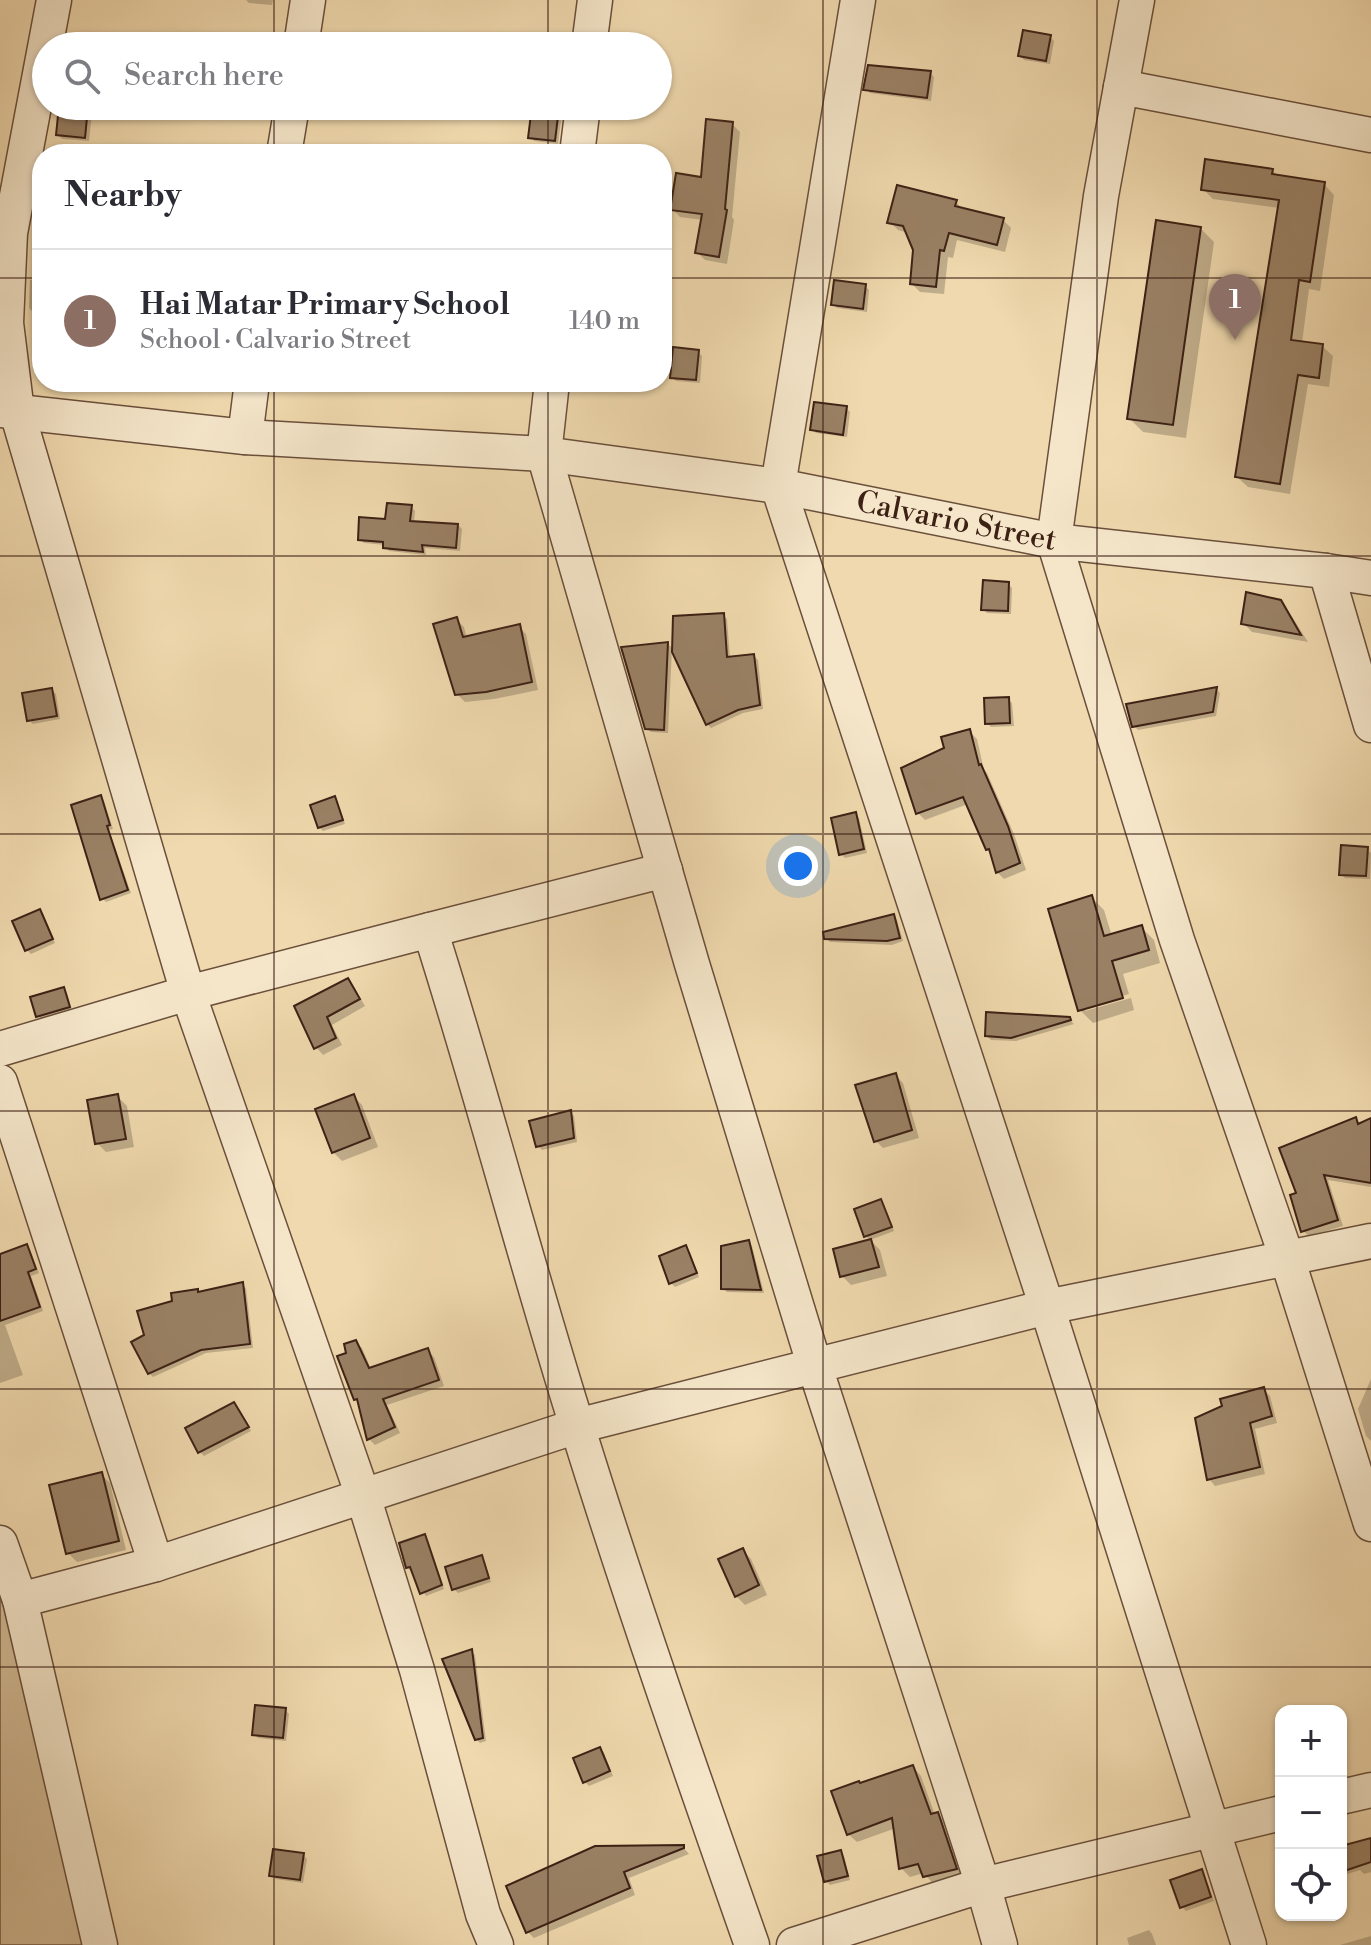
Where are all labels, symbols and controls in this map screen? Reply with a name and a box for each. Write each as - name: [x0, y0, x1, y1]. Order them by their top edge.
- search box: [32, 32, 672, 120]
- icon: search: [60, 54, 104, 98]
- text: Search here: [124, 57, 284, 95]
- text: Nearby: [64, 175, 182, 217]
- pin: 1: [1209, 274, 1261, 340]
- text: Hai Matar Primary School: [140, 286, 510, 324]
- text: 1: [84, 305, 96, 337]
- text: 140 m: [569, 305, 640, 337]
- text: School · Calvario Street: [140, 324, 411, 356]
- street label: Calvario Street: [853, 483, 1060, 560]
- your location: [778, 846, 818, 886]
- map controls: [1275, 1705, 1347, 1921]
- button: +: [1275, 1705, 1347, 1777]
- button: −: [1275, 1777, 1347, 1849]
- button: locate: [1275, 1849, 1347, 1921]

